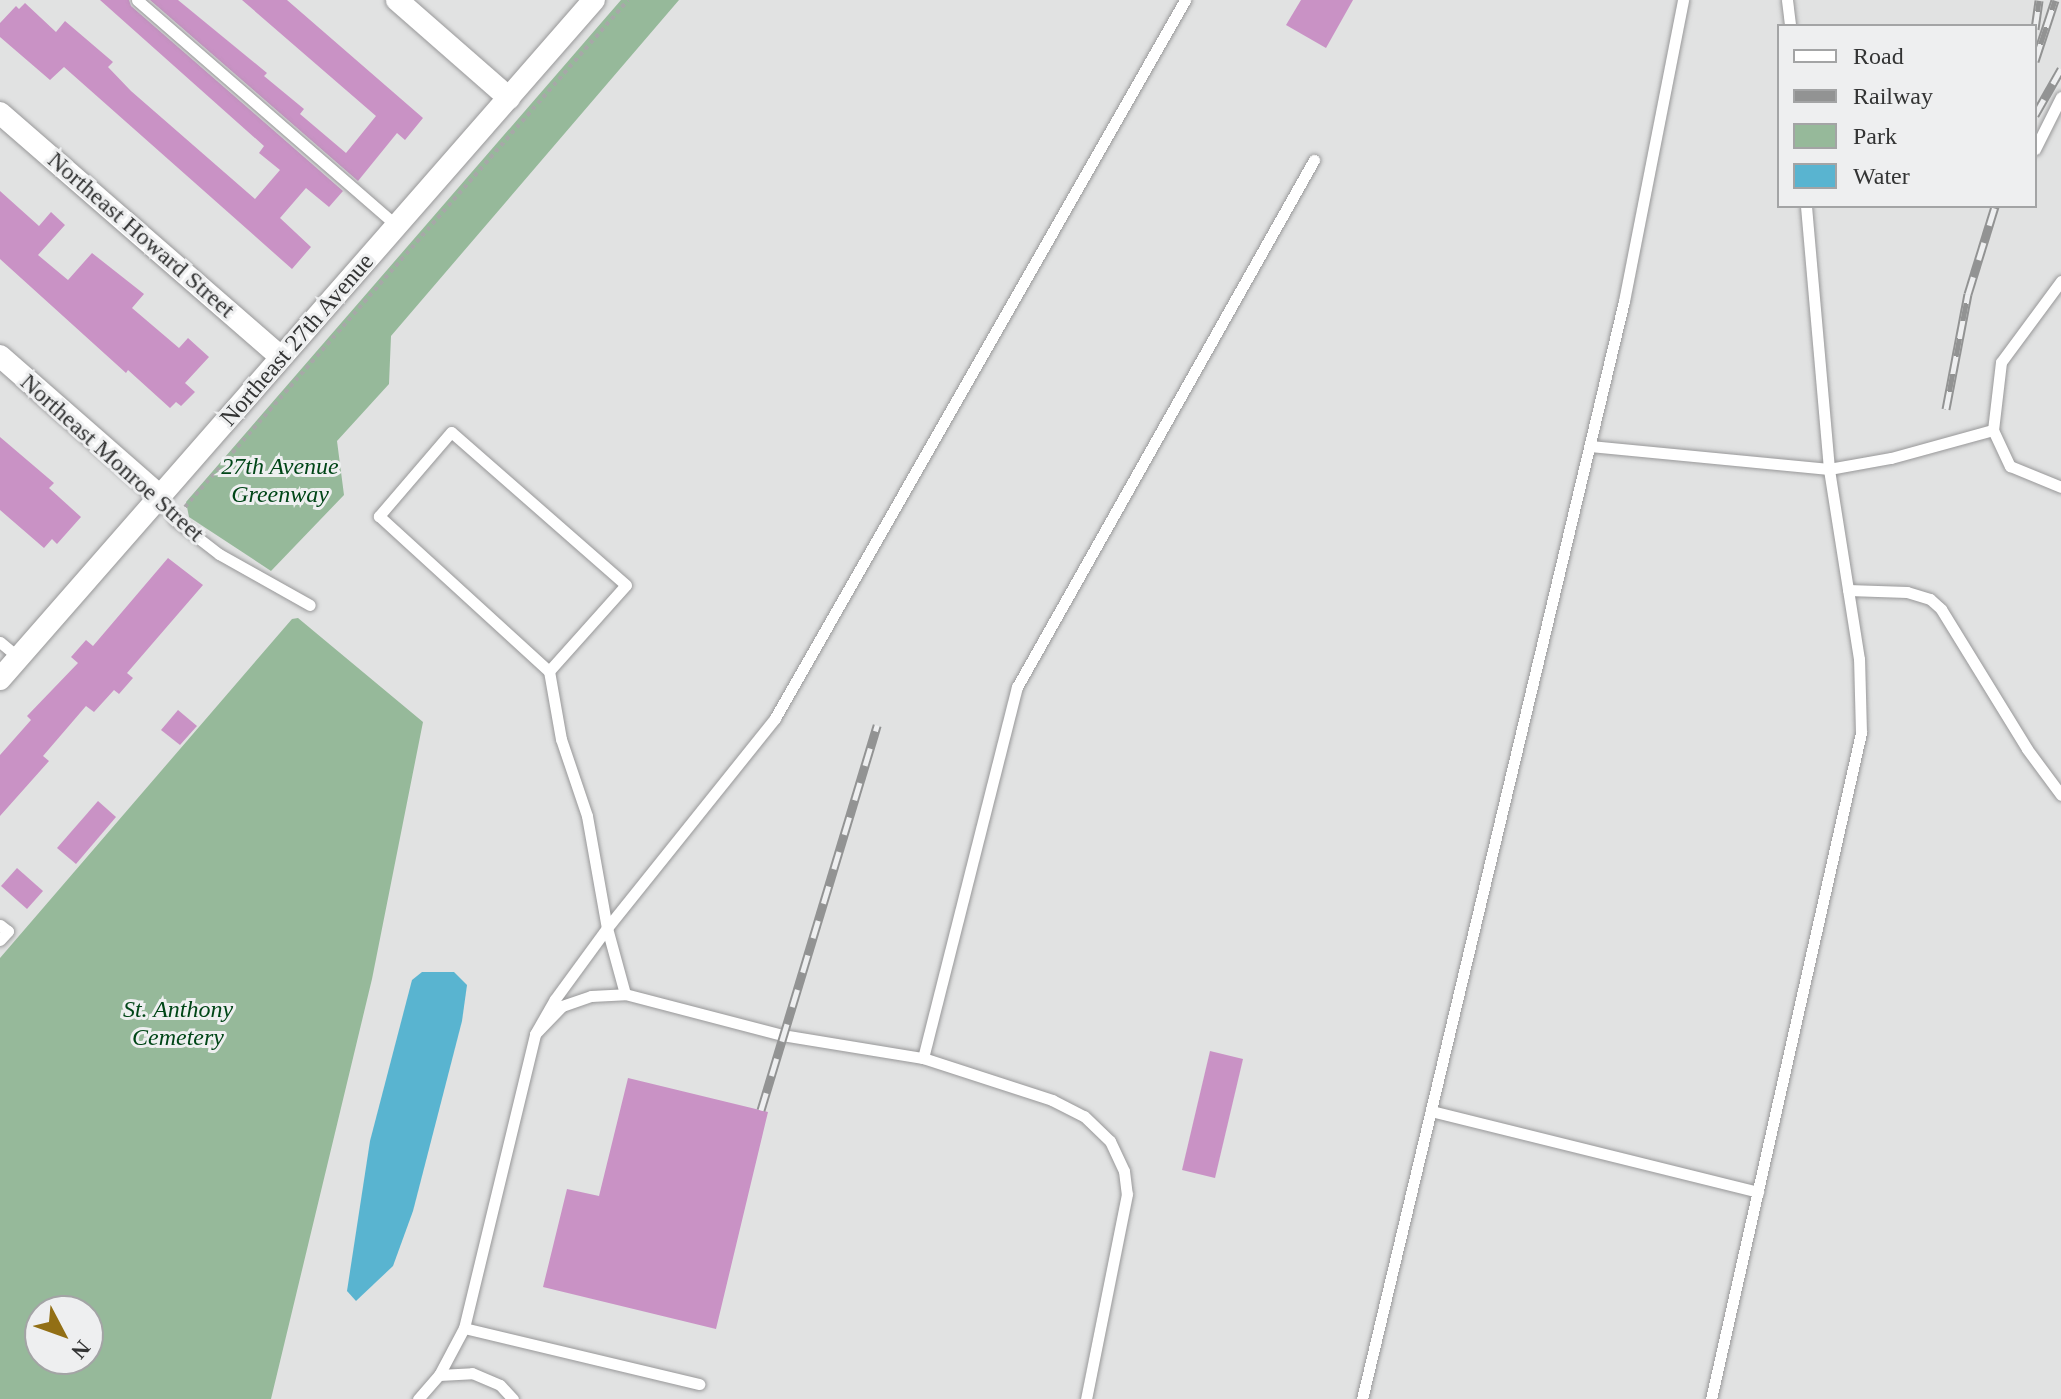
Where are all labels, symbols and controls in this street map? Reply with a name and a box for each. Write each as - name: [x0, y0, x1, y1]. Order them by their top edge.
- legend: [1777, 24, 2037, 208]
- text: Road: [1853, 43, 1904, 69]
- text: Railway: [1853, 83, 1933, 109]
- text: Park: [1853, 123, 1897, 149]
- street label: Northeast Howard Street: [42, 146, 240, 324]
- text: Water: [1853, 163, 1910, 189]
- street label: Northeast 27th Avenue: [214, 247, 380, 433]
- street label: Northeast Monroe Street: [14, 368, 210, 548]
- park label: 27th Avenue Greenway: [221, 453, 339, 509]
- park label: St. Anthony Cemetery: [123, 996, 233, 1052]
- north arrow: [24, 1295, 104, 1375]
- text: N: [66, 1336, 96, 1364]

